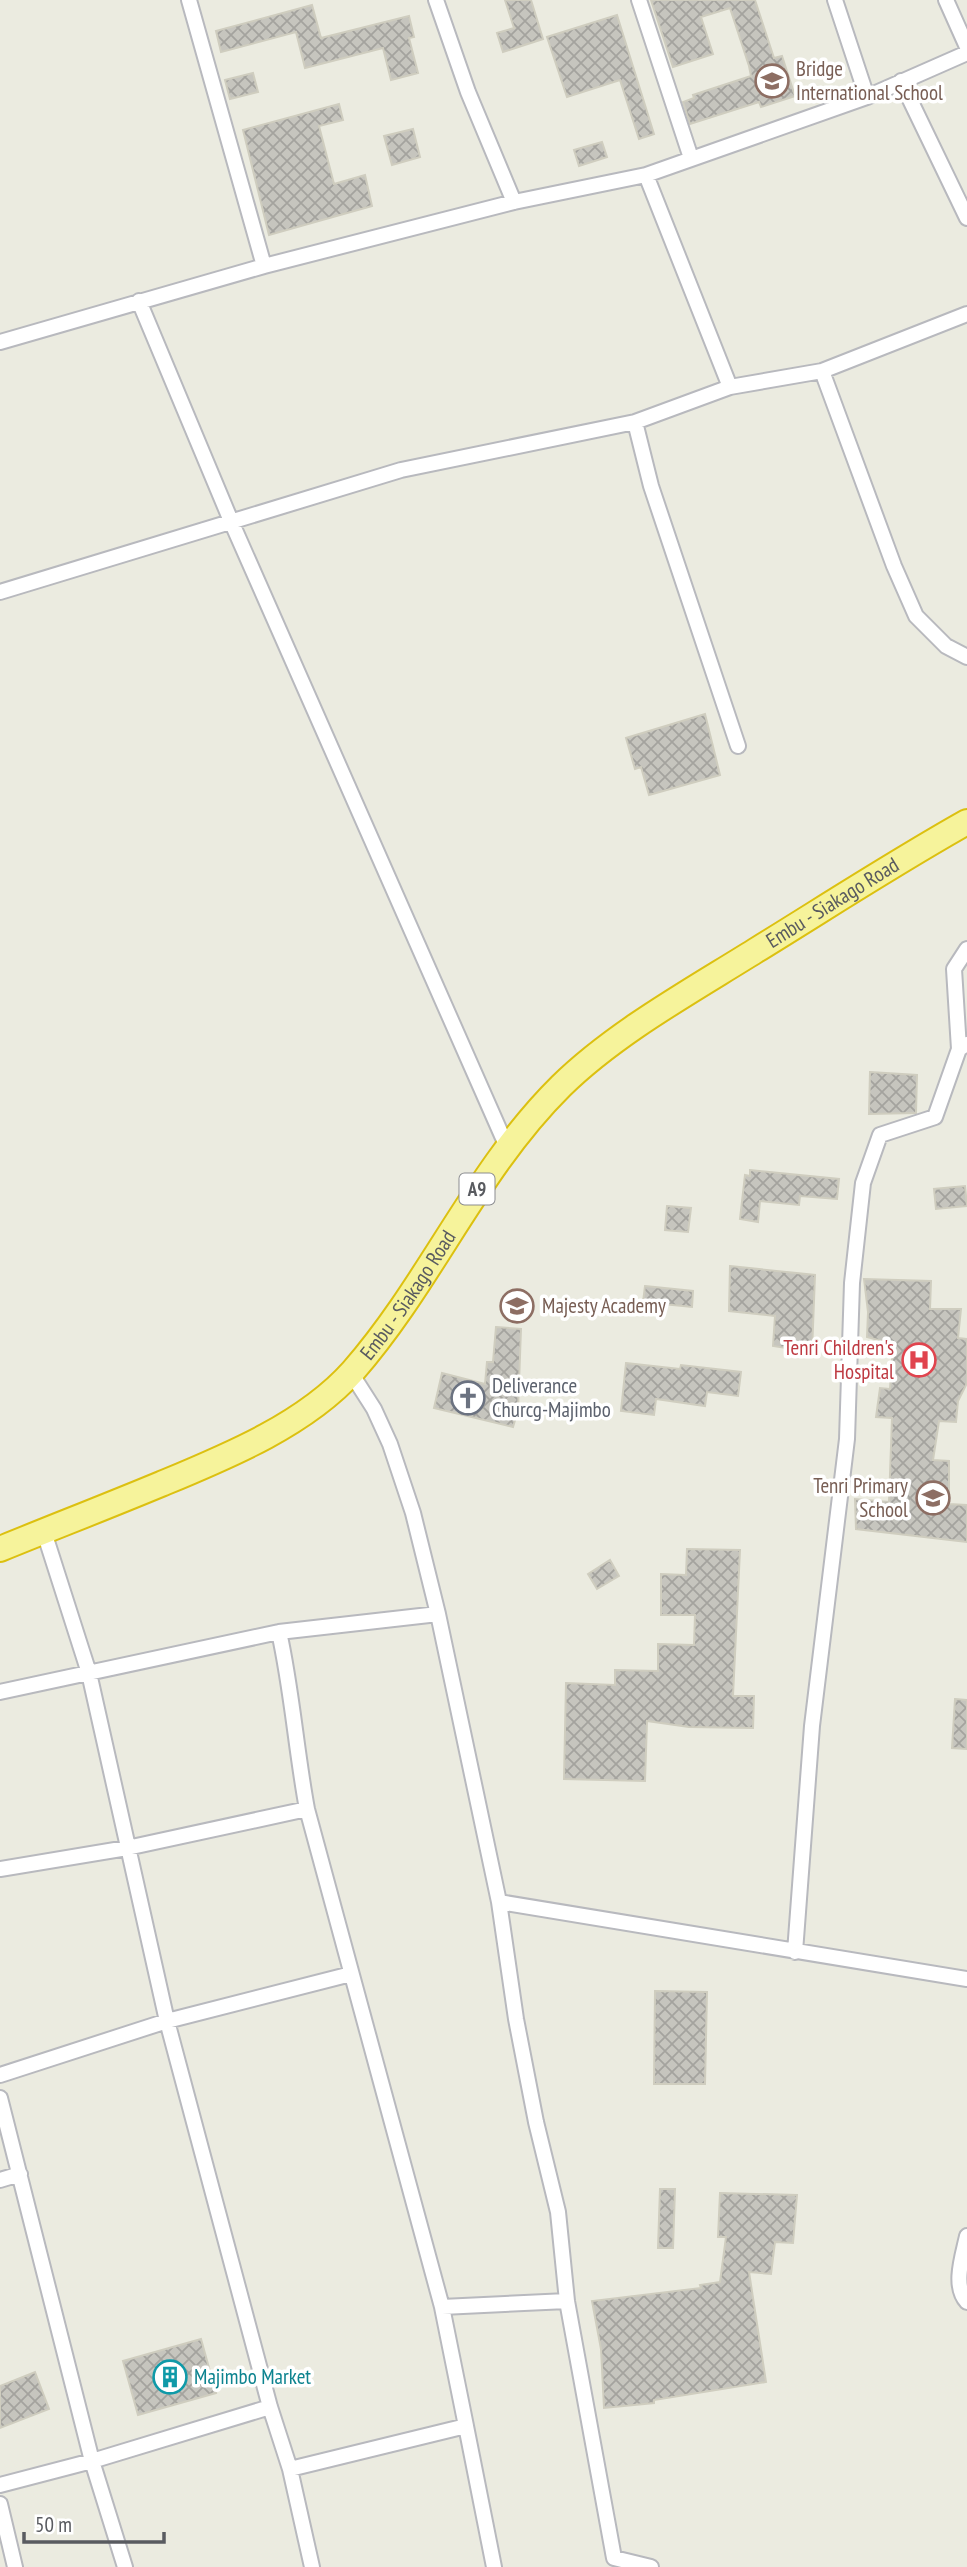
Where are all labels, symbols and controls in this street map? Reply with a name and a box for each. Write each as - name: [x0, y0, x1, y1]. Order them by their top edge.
- place label: Bridge International School: [796, 55, 943, 106]
- school or university icon: Bridge International School: [753, 62, 791, 100]
- street label: Embu - Siakago Road: [761, 851, 904, 954]
- road number: A9: [460, 1174, 494, 1204]
- street label: Embu - Siakago Road: [354, 1225, 461, 1365]
- school or university icon: Majesty Academy: [498, 1287, 536, 1325]
- place label: Majesty Academy: [542, 1292, 666, 1319]
- place label: Tenri Children's Hospital: [783, 1334, 894, 1385]
- hospital icon: Tenri Children's Hospital: [900, 1341, 938, 1379]
- place label: Deliverance Churcg-Majimbo: [492, 1372, 611, 1423]
- church icon: Deliverance Churcg-Majimbo: [449, 1379, 487, 1417]
- place label: Tenri Primary School: [813, 1472, 908, 1523]
- school or university icon: Tenri Primary School: [914, 1479, 952, 1517]
- building icon: Majimbo Market: [151, 2358, 189, 2396]
- place label: Majimbo Market: [194, 2363, 311, 2390]
- scale bar: [24, 2500, 164, 2544]
- text: 50 m: [35, 2511, 72, 2538]

